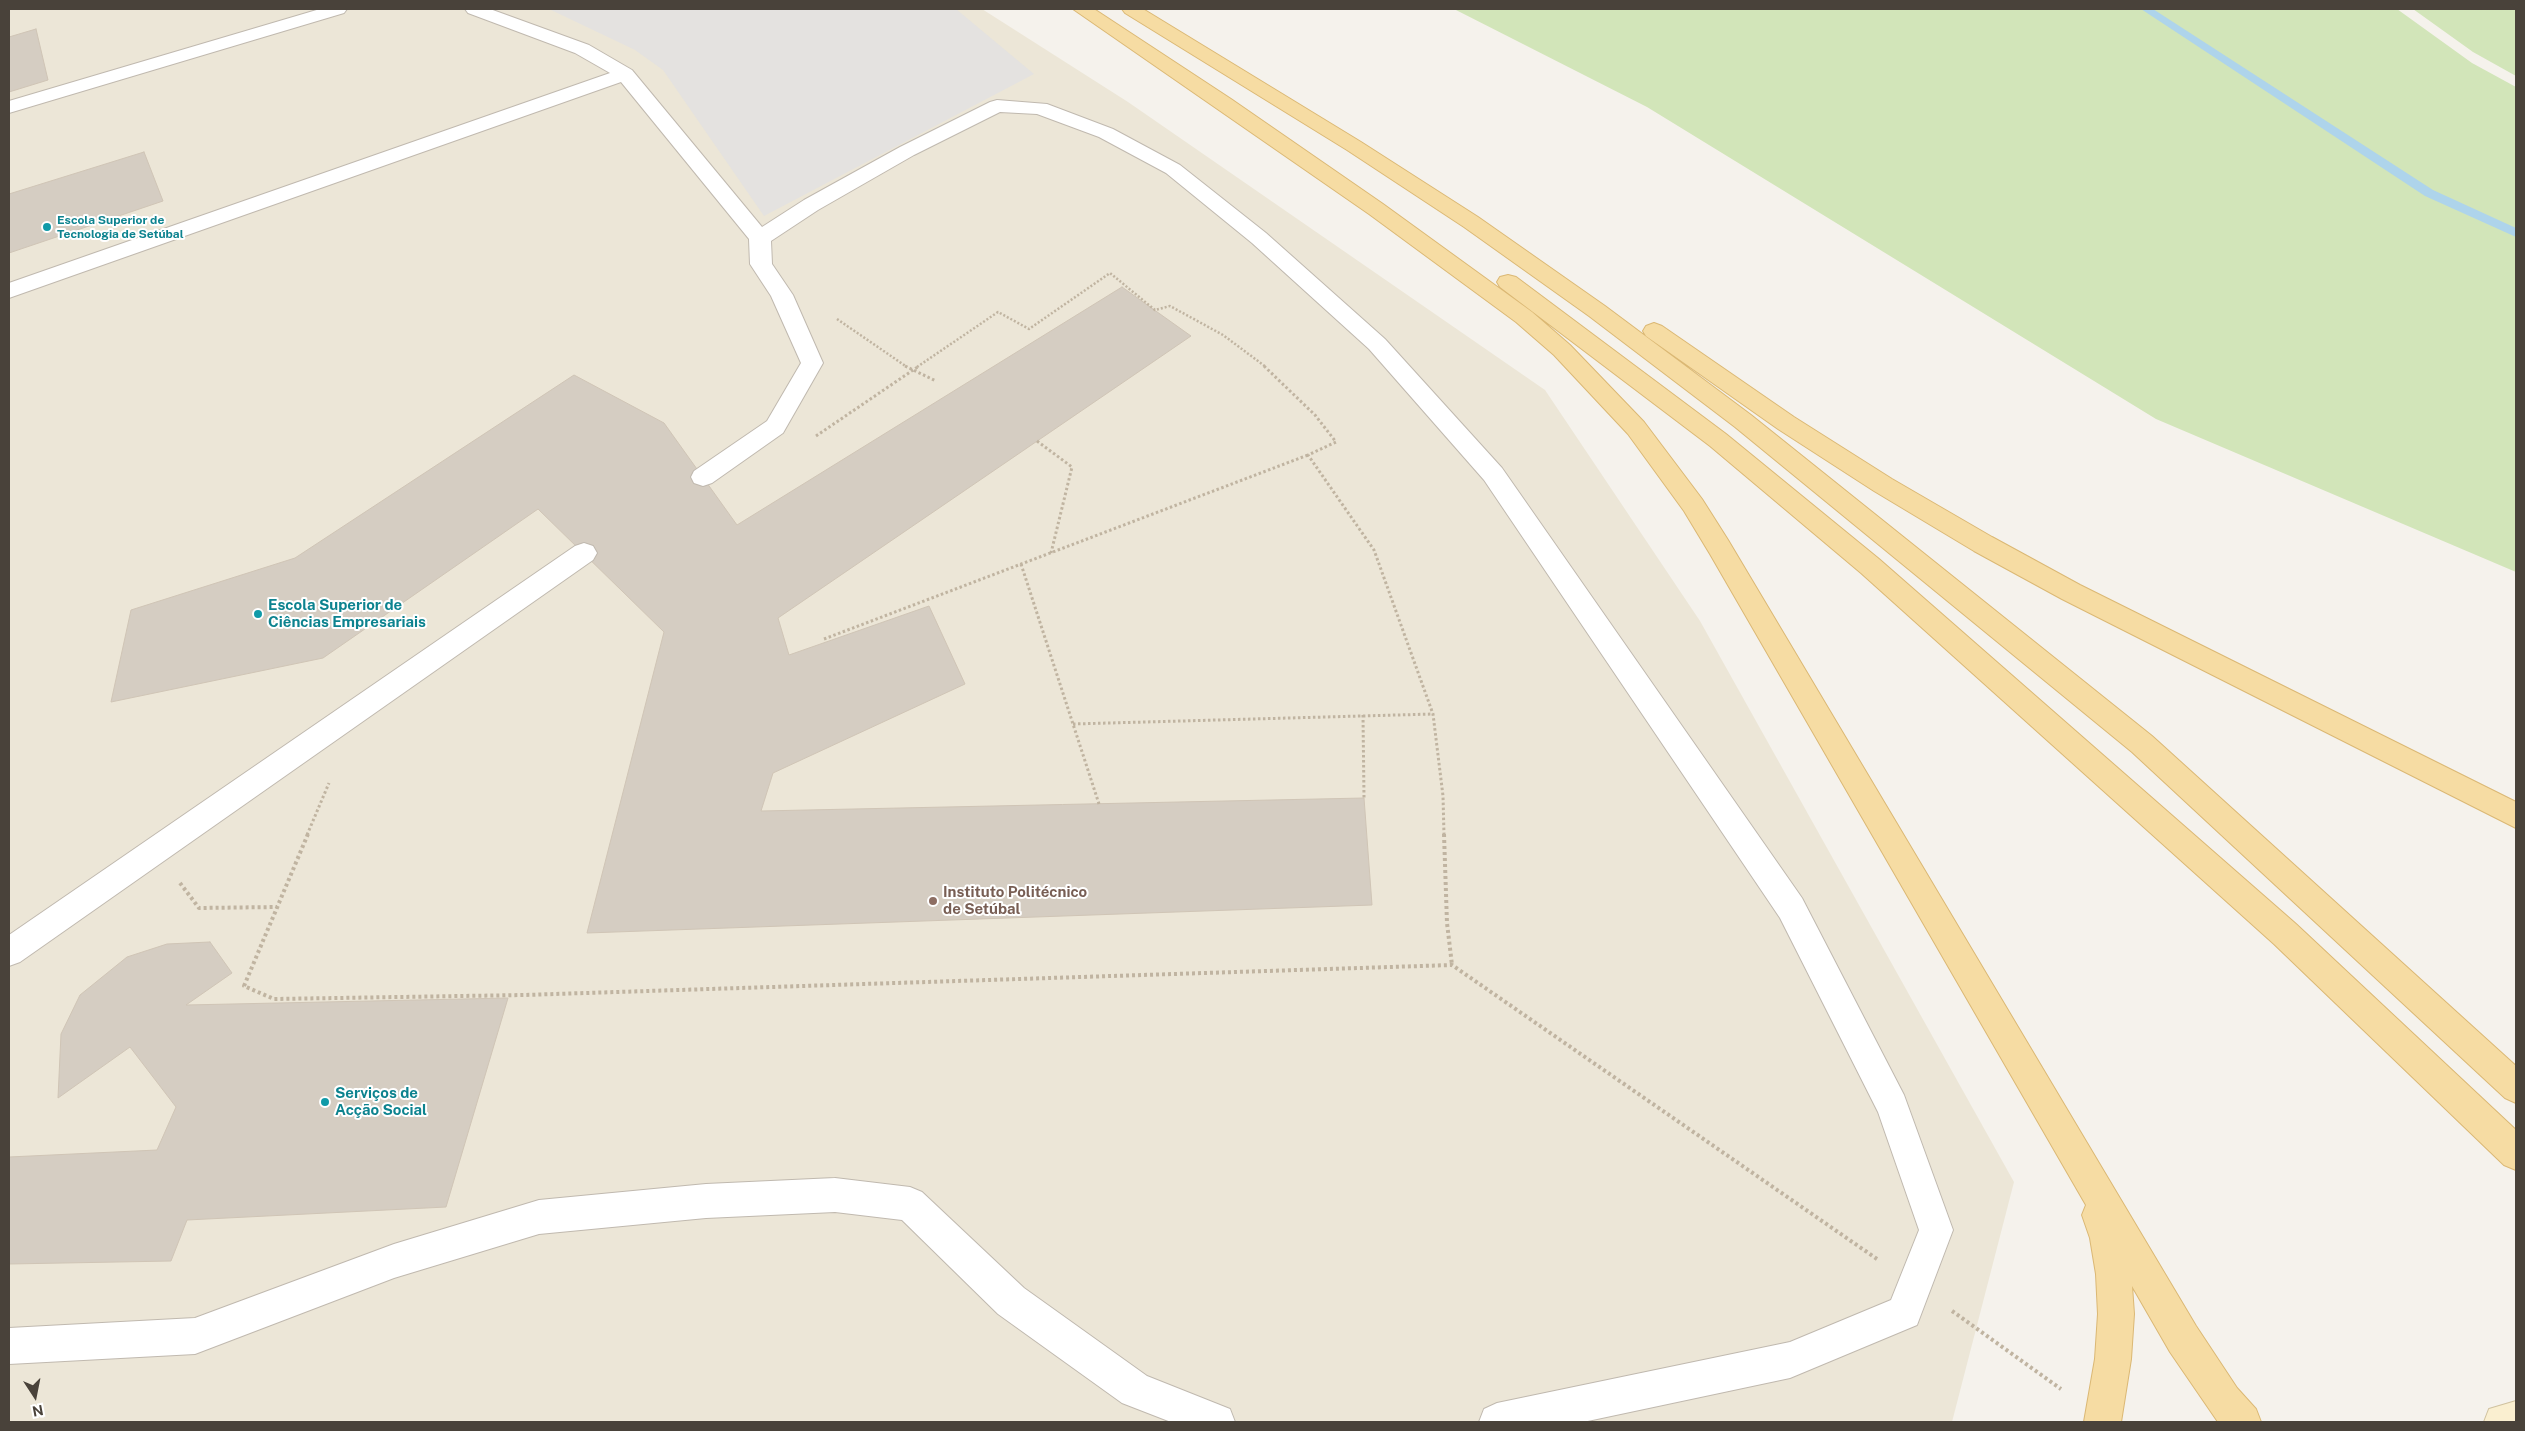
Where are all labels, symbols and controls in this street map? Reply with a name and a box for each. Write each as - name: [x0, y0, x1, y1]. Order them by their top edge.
- place label: Escola Superior de Tecnologia de Setúbal: [57, 213, 184, 241]
- marker: Escola Superior de Tecnologia de Setúbal: [41, 221, 53, 233]
- place label: Escola Superior de Ciências Empresariais: [268, 596, 426, 631]
- marker: Escola Superior de Ciências Empresariais: [252, 608, 264, 620]
- place label: Instituto Politécnico de Setúbal: [943, 883, 1087, 918]
- marker: Instituto Politécnico de Setúbal: [927, 895, 939, 907]
- place label: Serviços de Acção Social: [335, 1084, 427, 1119]
- marker: Serviços de Acção Social: [319, 1096, 331, 1108]
- north arrow: [10, 1371, 60, 1421]
- text: N: [31, 1402, 45, 1420]

